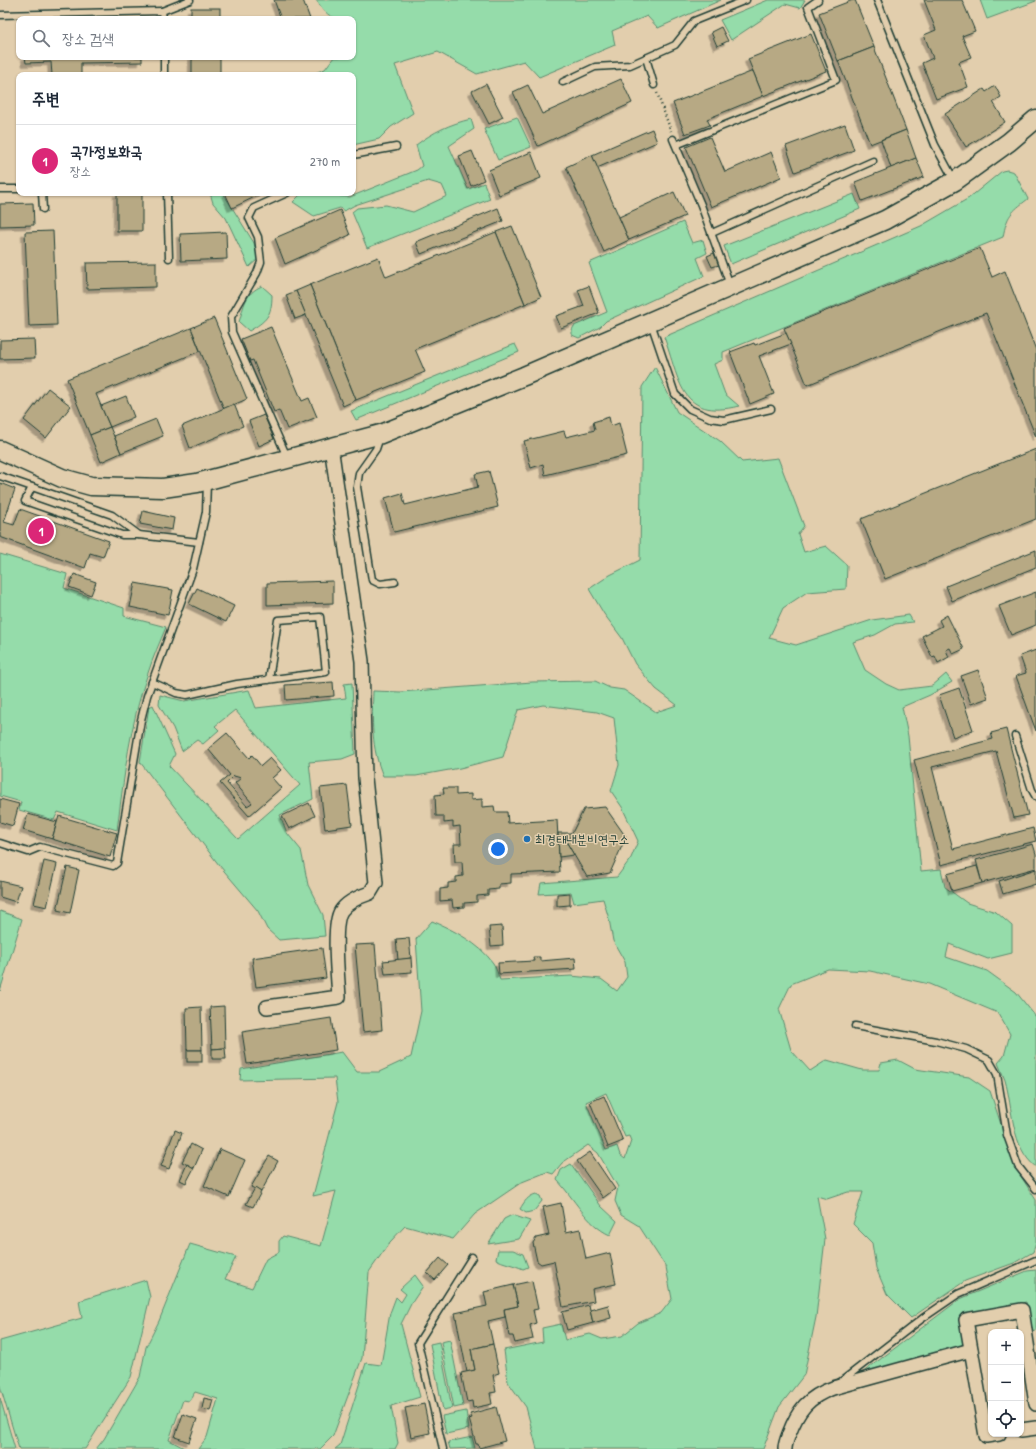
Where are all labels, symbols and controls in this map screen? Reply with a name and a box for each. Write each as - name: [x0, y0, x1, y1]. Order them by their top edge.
- search box: [16, 16, 356, 60]
- icon: search: [30, 27, 52, 49]
- text: 장소 검색: [62, 28, 114, 49]
- text: 주변: [32, 87, 59, 110]
- text: 국가정보화국: [70, 141, 142, 162]
- text: 1: [43, 152, 47, 170]
- text: 270 m: [310, 152, 340, 170]
- text: 장소: [70, 162, 91, 180]
- pin: 1: [28, 516, 54, 546]
- place label: 최경태내분비연구소: [535, 830, 629, 848]
- marker: 최경태내분비연구소: [522, 834, 532, 844]
- your location: [488, 839, 508, 859]
- map controls: [988, 1329, 1024, 1437]
- button: +: [988, 1329, 1024, 1365]
- button: −: [988, 1365, 1024, 1401]
- button: locate: [988, 1401, 1024, 1437]

